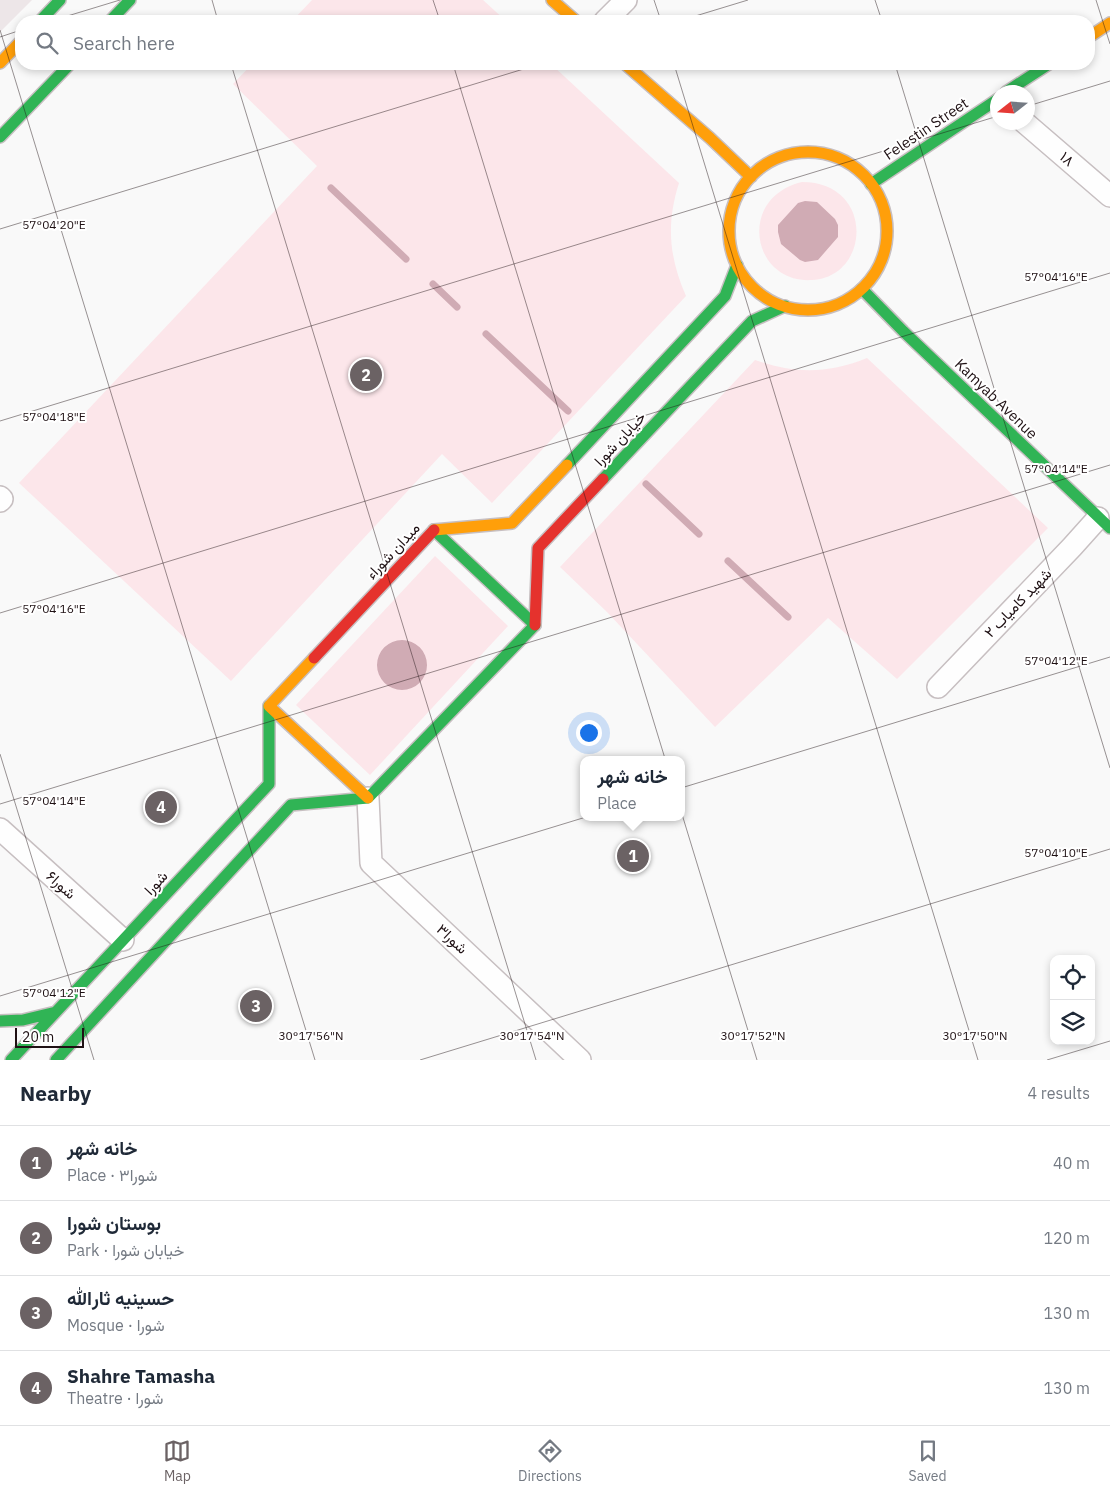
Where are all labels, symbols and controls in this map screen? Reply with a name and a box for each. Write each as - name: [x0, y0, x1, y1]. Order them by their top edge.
- search box: [15, 15, 1095, 70]
- icon: search: [33, 29, 61, 57]
- text: Search here: [73, 31, 175, 55]
- north arrow: [990, 85, 1035, 130]
- street label: Felestin Street: [880, 93, 972, 164]
- street label: ۱۸: [1056, 147, 1079, 170]
- text: 57°04'20"E: [22, 217, 86, 232]
- text: 57°04'16"E: [1024, 269, 1088, 284]
- street label: Kamyab Avenue: [951, 354, 1042, 443]
- pin: 2: [350, 356, 382, 394]
- street label: خیابان شورا: [590, 407, 650, 470]
- text: 57°04'18"E: [22, 409, 86, 424]
- text: 57°04'14"E: [1024, 461, 1088, 476]
- street label: میدان شوراء: [362, 518, 424, 583]
- street label: شهید کامیاب ۲: [980, 564, 1055, 641]
- text: 57°04'16"E: [22, 601, 86, 616]
- text: 57°04'12"E: [1024, 653, 1088, 668]
- your location: [576, 720, 602, 746]
- popup: [580, 756, 685, 821]
- text: خانه شهر: [597, 764, 668, 788]
- pin: 4: [145, 788, 177, 826]
- text: 57°04'14"E: [22, 793, 86, 808]
- text: Place: [597, 793, 637, 813]
- pin: 1: [617, 837, 649, 875]
- text: 57°04'10"E: [1024, 845, 1088, 860]
- street label: شورا۶: [43, 866, 80, 903]
- street label: شورا: [140, 867, 172, 899]
- street label: شورا۳: [433, 919, 472, 958]
- map controls: [1050, 955, 1095, 1045]
- button: locate: [1050, 955, 1095, 1000]
- text: 57°04'12"E: [22, 985, 86, 1000]
- pin: 3: [240, 987, 272, 1025]
- button: layers: [1050, 1000, 1095, 1045]
- scale bar: [15, 1025, 84, 1048]
- text: 20 m: [22, 1028, 54, 1046]
- text: 30°17'56"N: [278, 1028, 344, 1043]
- text: 30°17'54"N: [499, 1028, 565, 1043]
- text: 30°17'52"N: [720, 1028, 786, 1043]
- text: 30°17'50"N: [942, 1028, 1008, 1043]
- text: Nearby: [20, 1079, 91, 1107]
- text: 4 results: [1027, 1083, 1090, 1103]
- text: خانه شهر: [67, 1136, 138, 1160]
- text: 1: [31, 1153, 41, 1173]
- text: 40 m: [1053, 1153, 1090, 1173]
- text: Place · شورا۳: [67, 1165, 157, 1185]
- text: بوستان شورا: [67, 1211, 161, 1235]
- text: 2: [31, 1228, 41, 1248]
- text: 120 m: [1043, 1228, 1090, 1248]
- text: Park · خیابان شورا: [67, 1240, 184, 1260]
- text: حسینیه ثارالله: [67, 1286, 174, 1310]
- text: 3: [31, 1303, 41, 1323]
- text: 130 m: [1043, 1303, 1090, 1323]
- text: Mosque · شورا: [67, 1315, 165, 1335]
- text: Shahre Tamasha: [67, 1364, 215, 1388]
- text: 4: [31, 1378, 41, 1398]
- text: 130 m: [1043, 1378, 1090, 1398]
- text: Theatre · شورا: [67, 1388, 163, 1408]
- tab: Map: [163, 1437, 191, 1485]
- tab: Directions: [518, 1437, 582, 1485]
- tab: Saved: [909, 1437, 947, 1485]

